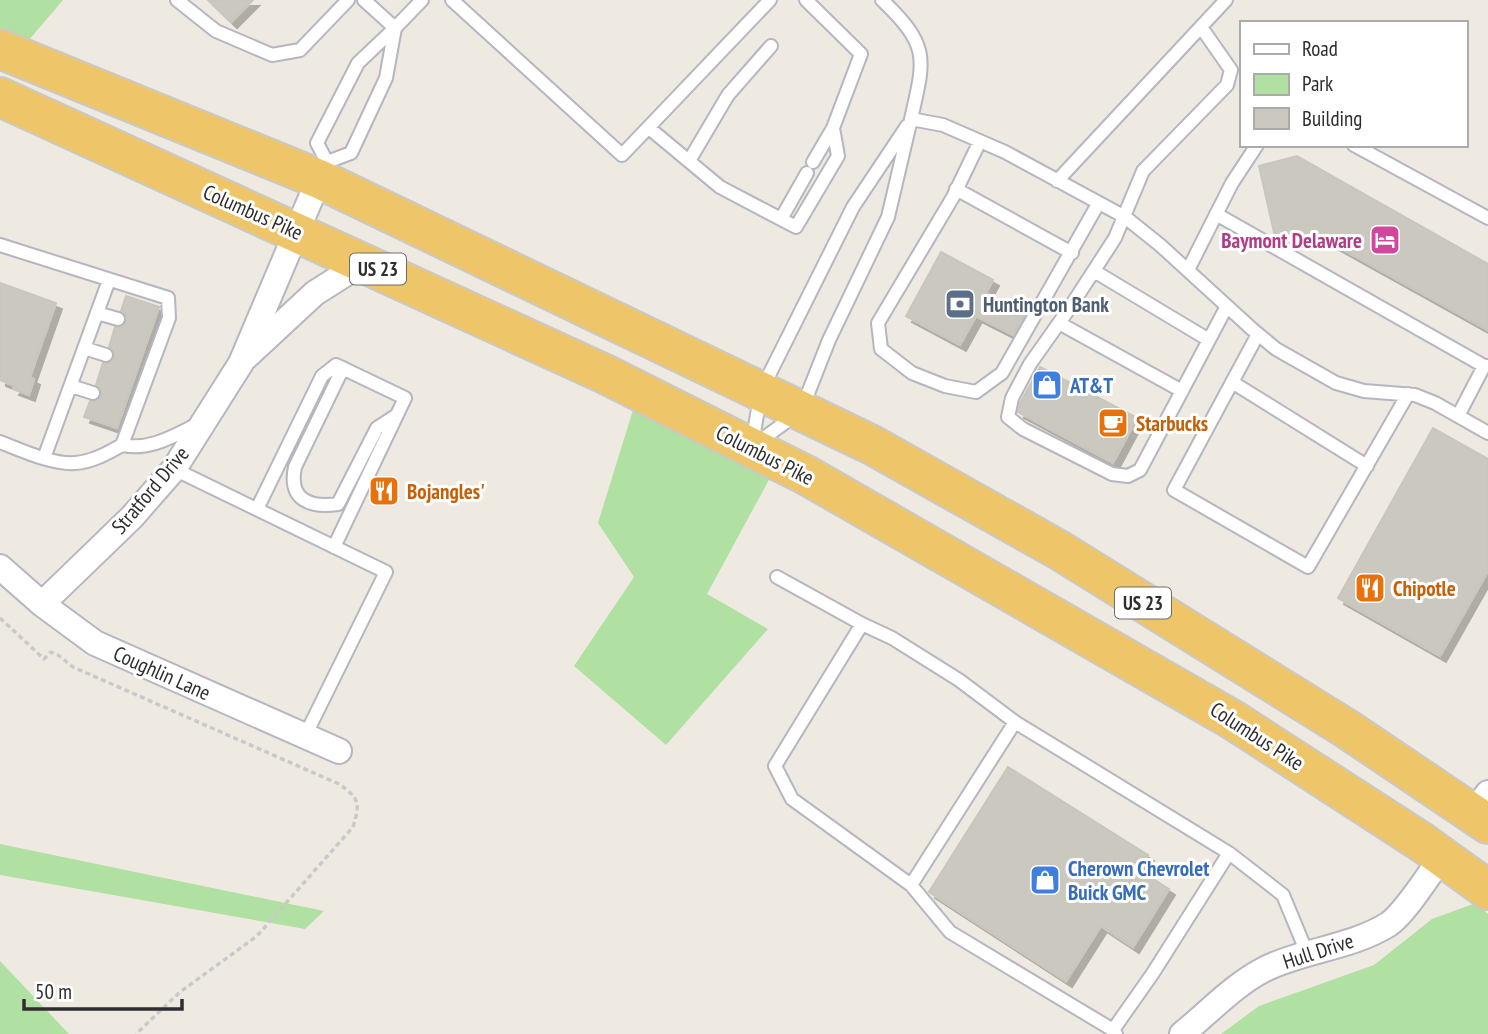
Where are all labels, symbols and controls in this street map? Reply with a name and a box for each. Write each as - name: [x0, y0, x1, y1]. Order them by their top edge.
- legend: [1240, 21, 1467, 147]
- text: Road: [1302, 35, 1338, 62]
- text: Park: [1302, 70, 1333, 97]
- text: Building: [1302, 105, 1362, 132]
- street label: Columbus Pike: [199, 178, 307, 246]
- hotel icon: Baymont Delaware: [1368, 223, 1402, 257]
- place label: Baymont Delaware: [1221, 227, 1362, 254]
- road number: US 23: [350, 254, 406, 284]
- bank icon: Huntington Bank: [943, 287, 977, 321]
- place label: Huntington Bank: [983, 291, 1109, 318]
- shop icon: AT&T: [1030, 368, 1064, 402]
- place label: AT&T: [1069, 372, 1113, 399]
- cafe icon: Starbucks: [1096, 406, 1130, 440]
- place label: Starbucks: [1136, 410, 1208, 437]
- street label: Columbus Pike: [712, 419, 818, 491]
- street label: Stratford Drive: [105, 441, 195, 539]
- restaurant icon: Bojangles': [367, 474, 401, 508]
- place label: Bojangles': [407, 478, 485, 505]
- restaurant icon: Chipotle: [1353, 571, 1387, 605]
- place label: Chipotle: [1393, 575, 1456, 602]
- road number: US 23: [1115, 588, 1171, 618]
- street label: Coughlin Lane: [109, 640, 215, 706]
- street label: Columbus Pike: [1205, 696, 1309, 776]
- place label: Cherown Chevrolet Buick GMC: [1068, 855, 1209, 906]
- shop icon: Cherown Chevrolet Buick GMC: [1028, 863, 1062, 897]
- street label: Hull Drive: [1279, 927, 1357, 975]
- scale bar: [24, 968, 182, 1012]
- text: 50 m: [35, 978, 72, 1005]

